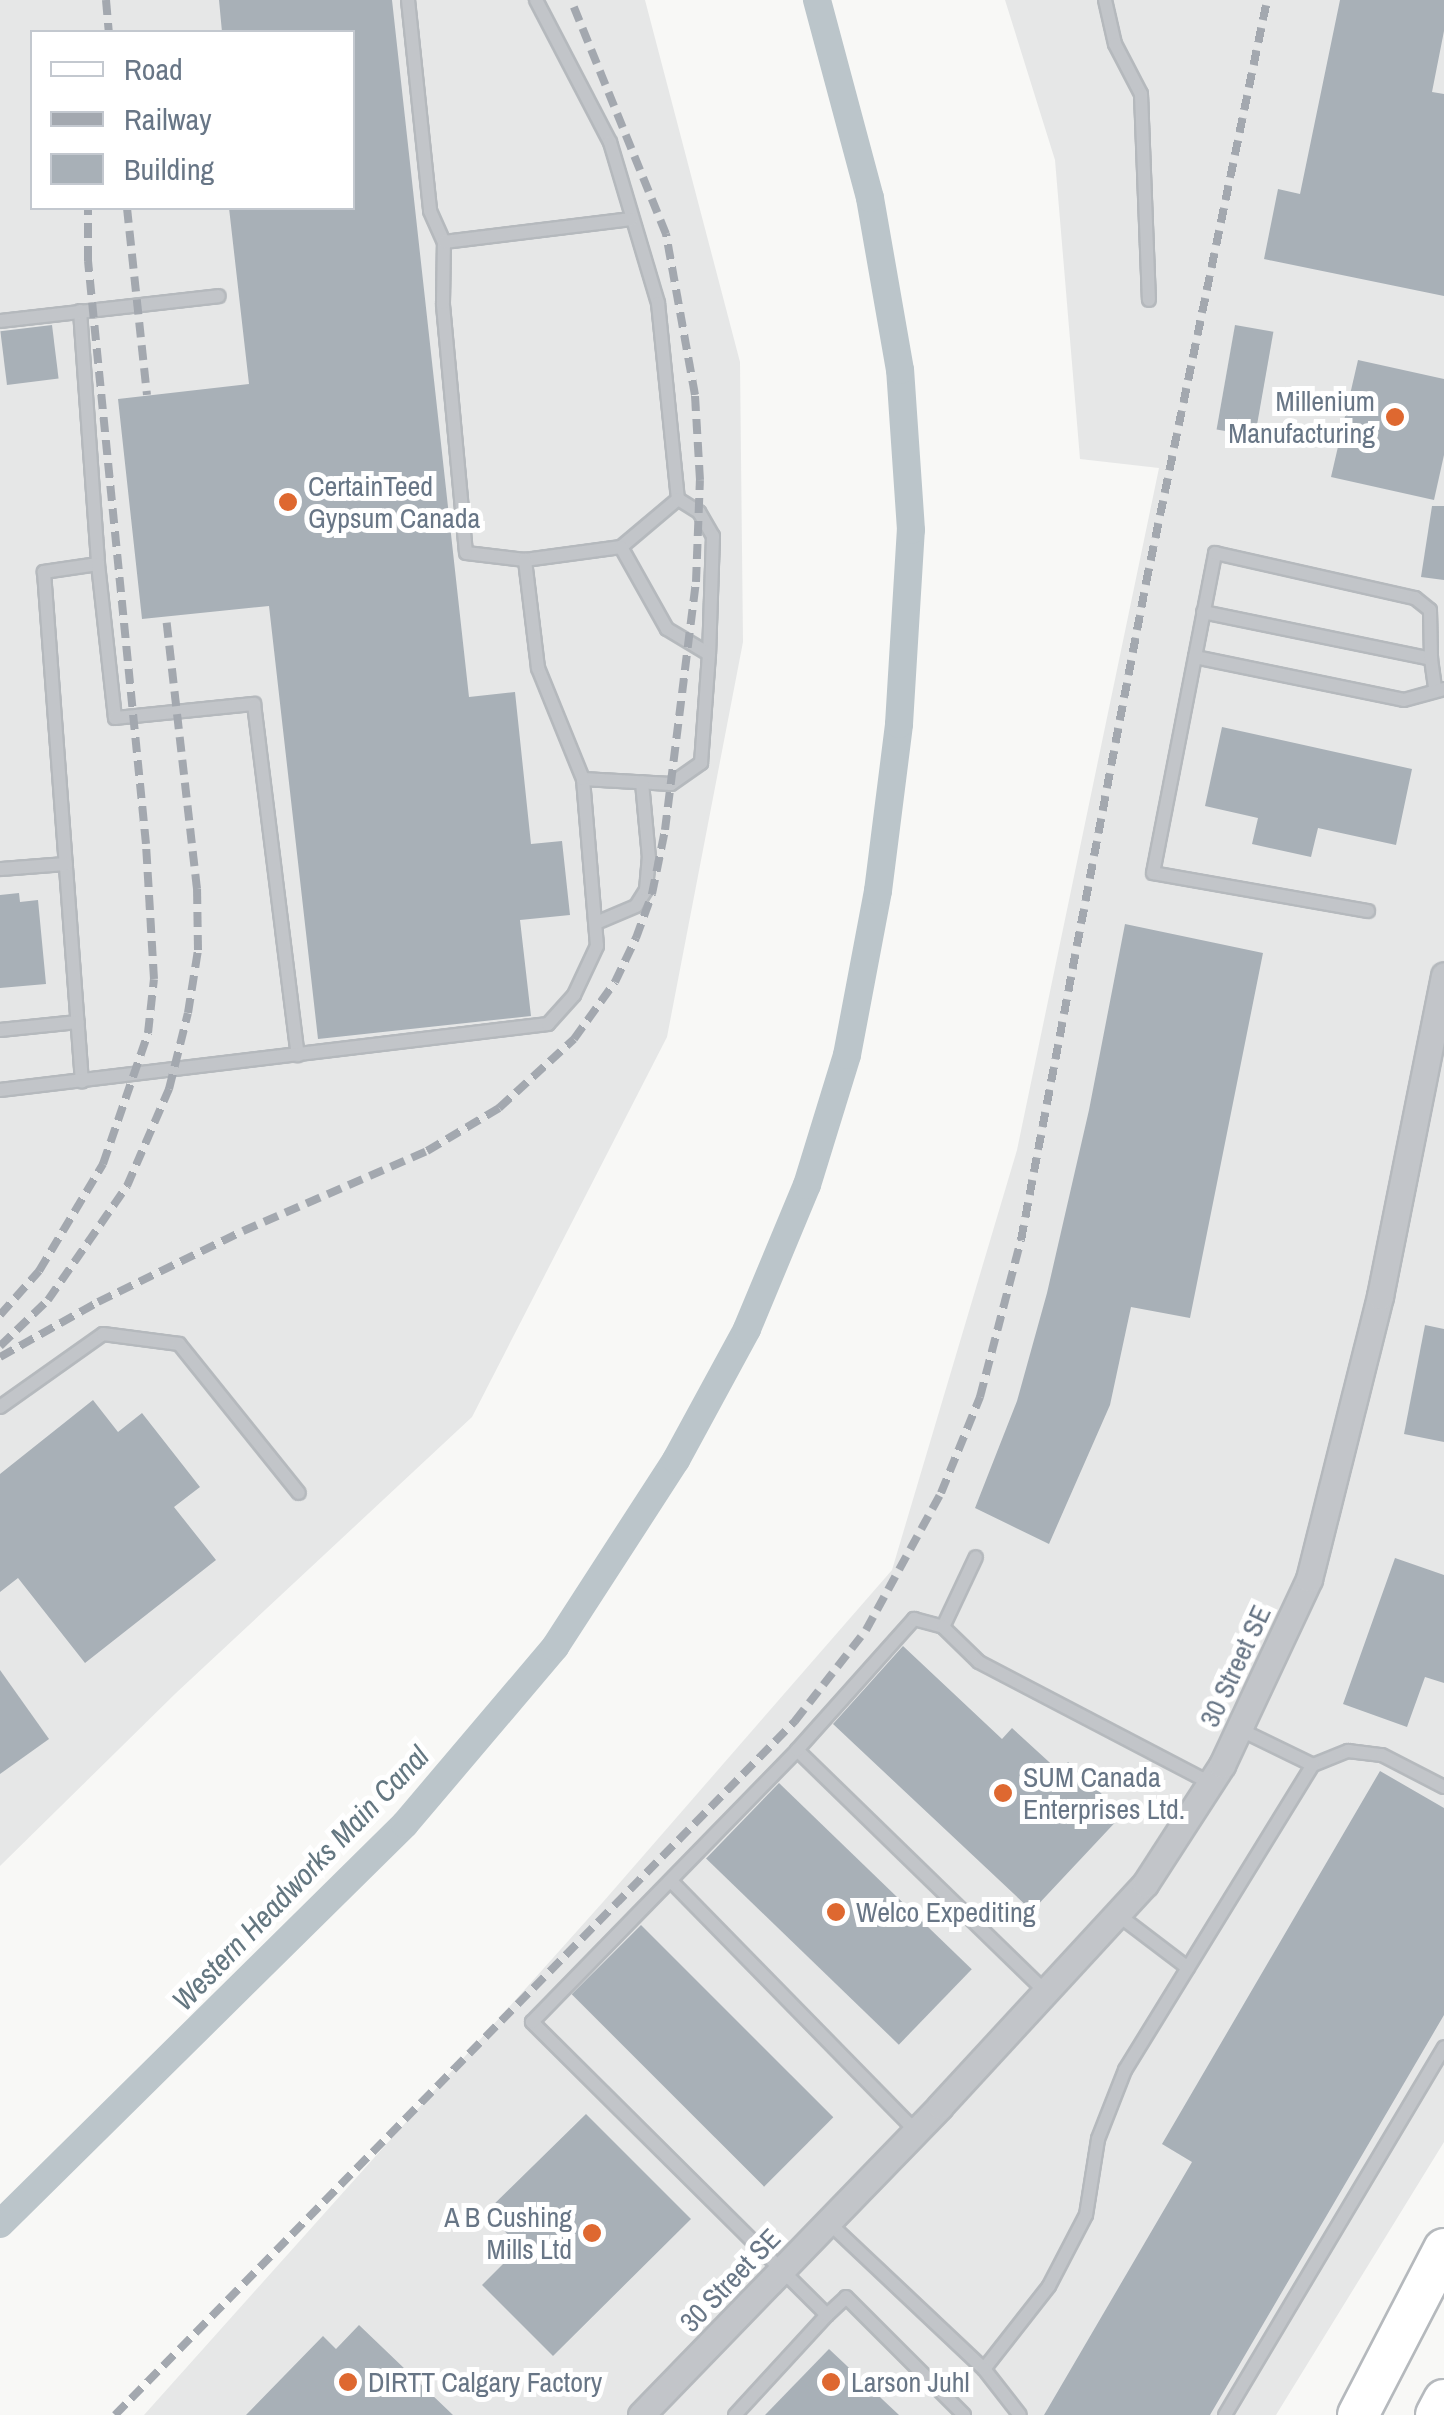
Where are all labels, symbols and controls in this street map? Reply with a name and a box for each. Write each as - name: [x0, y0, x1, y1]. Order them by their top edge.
- legend: [30, 30, 355, 210]
- text: Road: [124, 49, 183, 89]
- text: Railway: [124, 99, 211, 139]
- text: Building: [124, 149, 214, 189]
- place label: Millenium Manufacturing: [1228, 384, 1375, 450]
- marker: Millenium Manufacturing: [1384, 406, 1406, 428]
- place label: CertainTeed Gypsum Canada: [308, 469, 480, 535]
- marker: CertainTeed Gypsum Canada: [277, 491, 299, 513]
- street label: 30 Street SE: [1192, 1600, 1278, 1732]
- water label: Western Headworks Main Canal: [164, 1738, 436, 2018]
- place label: SUM Canada Enterprises Ltd.: [1023, 1760, 1185, 1826]
- marker: SUM Canada Enterprises Ltd.: [992, 1782, 1014, 1804]
- place label: Welco Expediting: [856, 1895, 1036, 1929]
- marker: Welco Expediting: [825, 1901, 847, 1923]
- place label: A B Cushing Mills Ltd: [443, 2200, 572, 2266]
- marker: A B Cushing Mills Ltd: [581, 2222, 603, 2244]
- street label: 30 Street SE: [673, 2222, 787, 2338]
- place label: DIRTT Calgary Factory: [368, 2365, 602, 2399]
- place label: Larson Juhl: [851, 2365, 970, 2399]
- marker: DIRTT Calgary Factory: [337, 2371, 359, 2393]
- marker: Larson Juhl: [820, 2371, 842, 2393]

